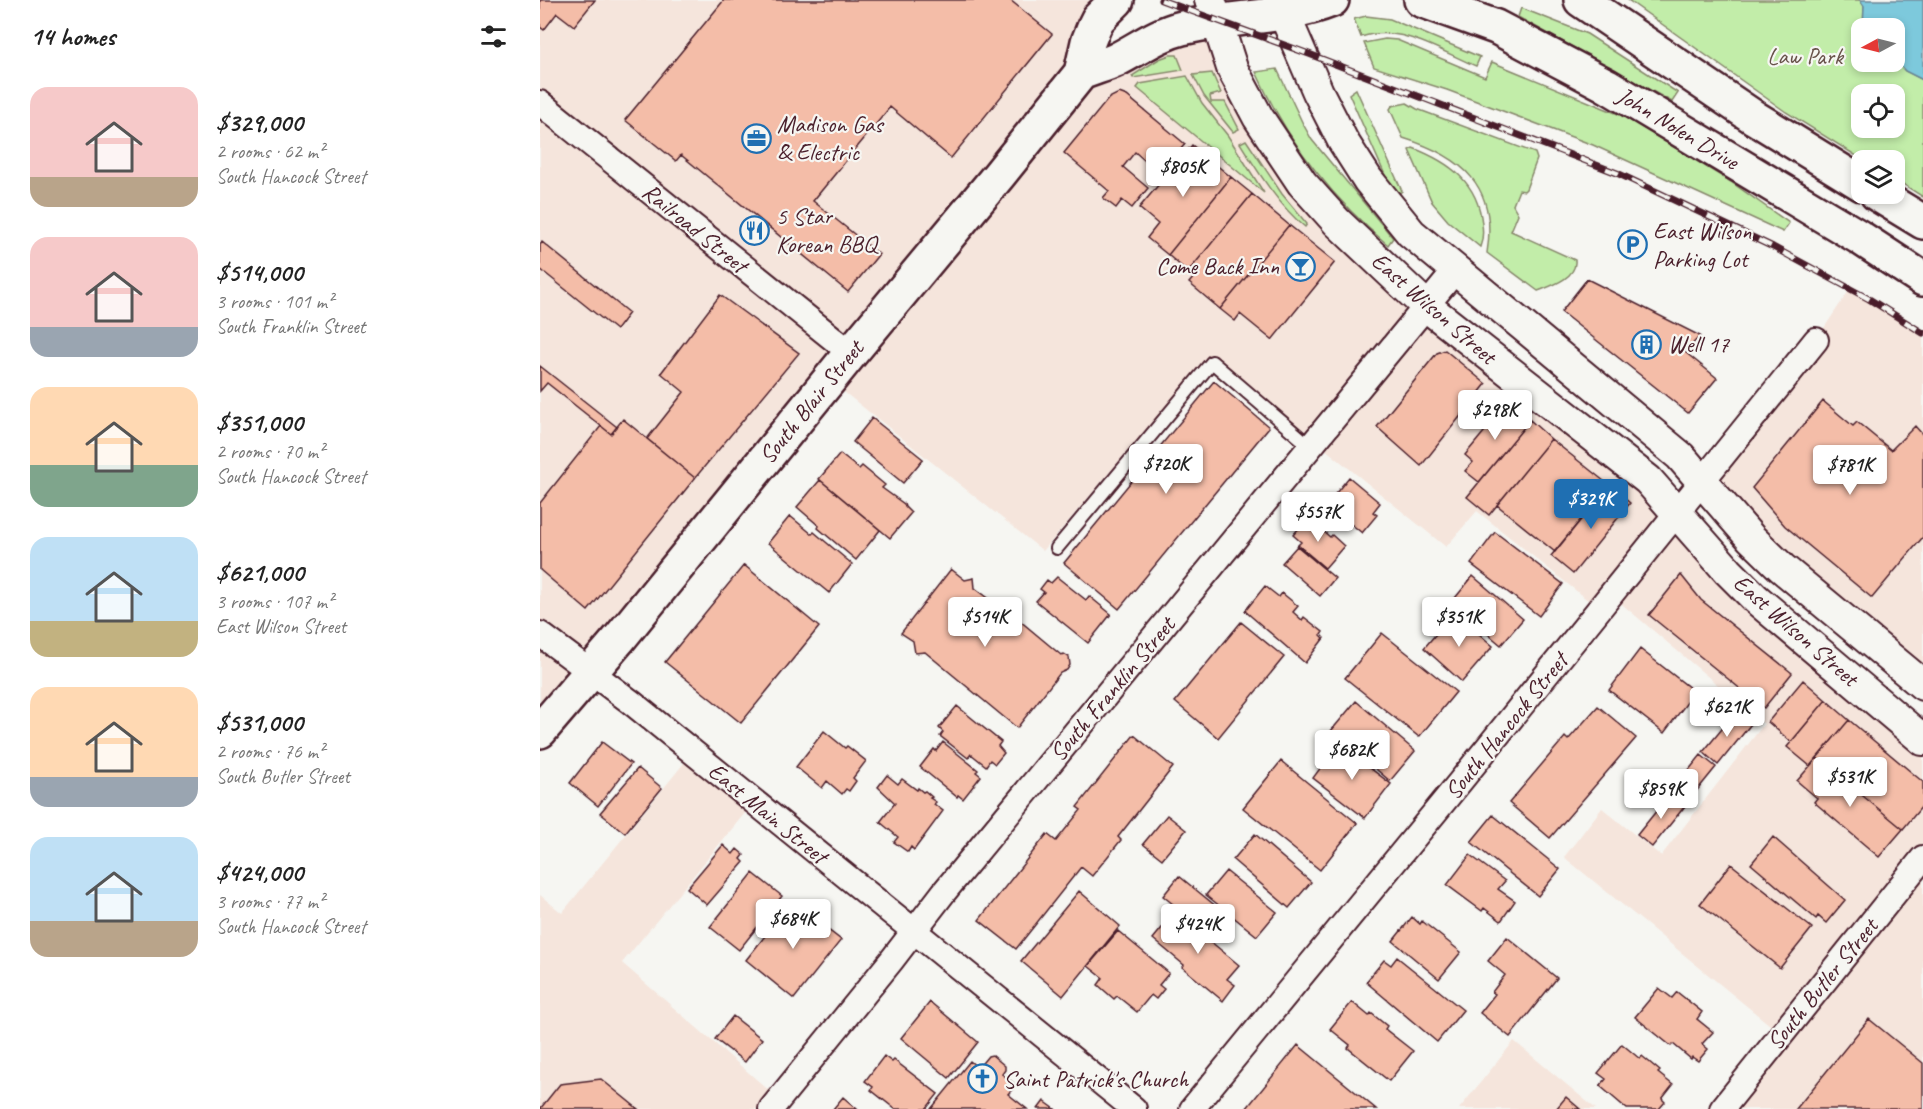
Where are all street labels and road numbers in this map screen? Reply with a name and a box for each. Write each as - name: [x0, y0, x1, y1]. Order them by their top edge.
- street label: John Nolen Drive: [1611, 79, 1746, 177]
- street label: Railroad Street: [636, 176, 756, 281]
- street label: East Wilson Street: [1365, 246, 1504, 372]
- street label: South Blair Street: [752, 333, 871, 470]
- street label: East Wilson Street: [1727, 568, 1866, 694]
- street label: South Franklin Street: [1043, 609, 1182, 767]
- street label: South Hancock Street: [1438, 644, 1576, 805]
- street label: East Main Street: [702, 756, 836, 872]
- street label: South Butler Street: [1760, 911, 1885, 1056]

